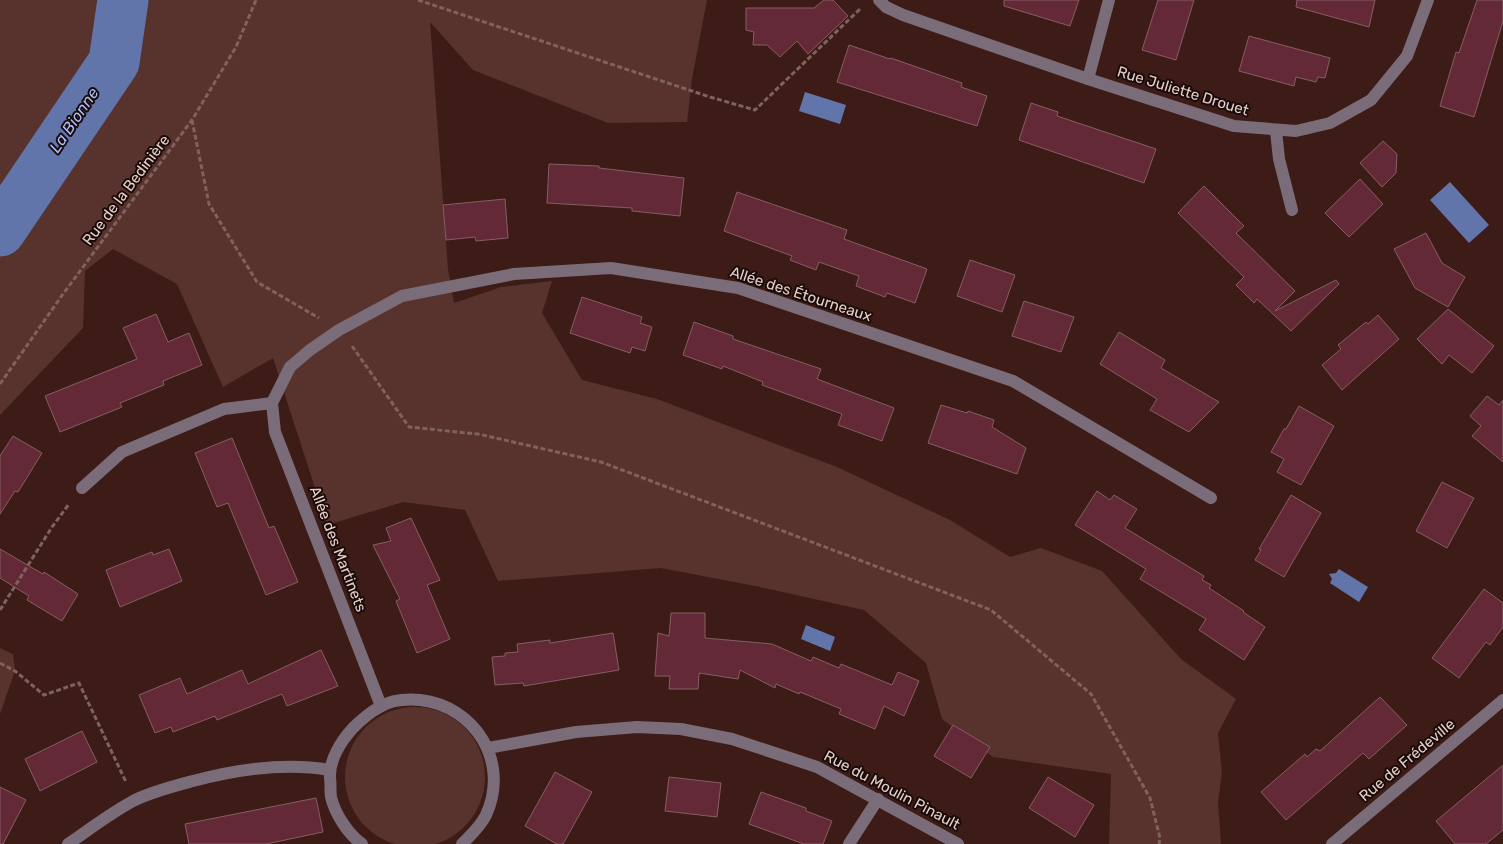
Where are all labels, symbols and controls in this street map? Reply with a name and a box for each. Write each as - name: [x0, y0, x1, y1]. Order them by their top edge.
- street label: Rue Juliette Drouet: [1115, 62, 1251, 120]
- water label: La Bionne: [45, 84, 103, 156]
- street label: Rue de la Bedinière: [79, 131, 173, 249]
- street label: Allée des Étourneaux: [728, 263, 874, 325]
- street label: Allée des Martinets: [306, 484, 370, 615]
- street label: Rue de Frédeville: [1356, 715, 1458, 805]
- street label: Rue du Moulin Pinault: [821, 747, 963, 834]

